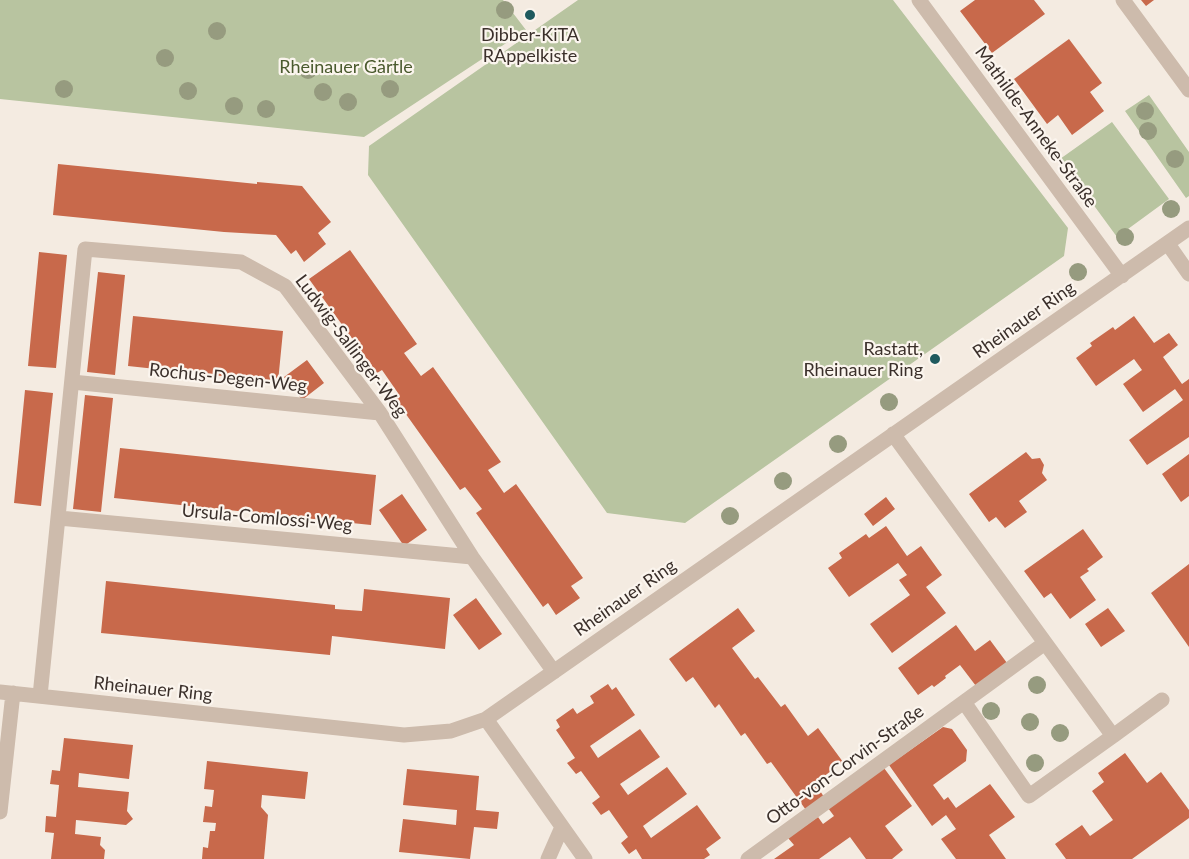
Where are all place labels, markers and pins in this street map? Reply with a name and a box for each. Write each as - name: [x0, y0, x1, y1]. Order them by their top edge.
- marker: Dibber-KiTA RAppelkiste: [523, 8, 537, 22]
- place label: Dibber-KiTA RAppelkiste: [481, 24, 579, 66]
- place label: Rastatt, Rheinauer Ring: [803, 338, 923, 380]
- marker: Rastatt, Rheinauer Ring: [928, 352, 942, 366]

